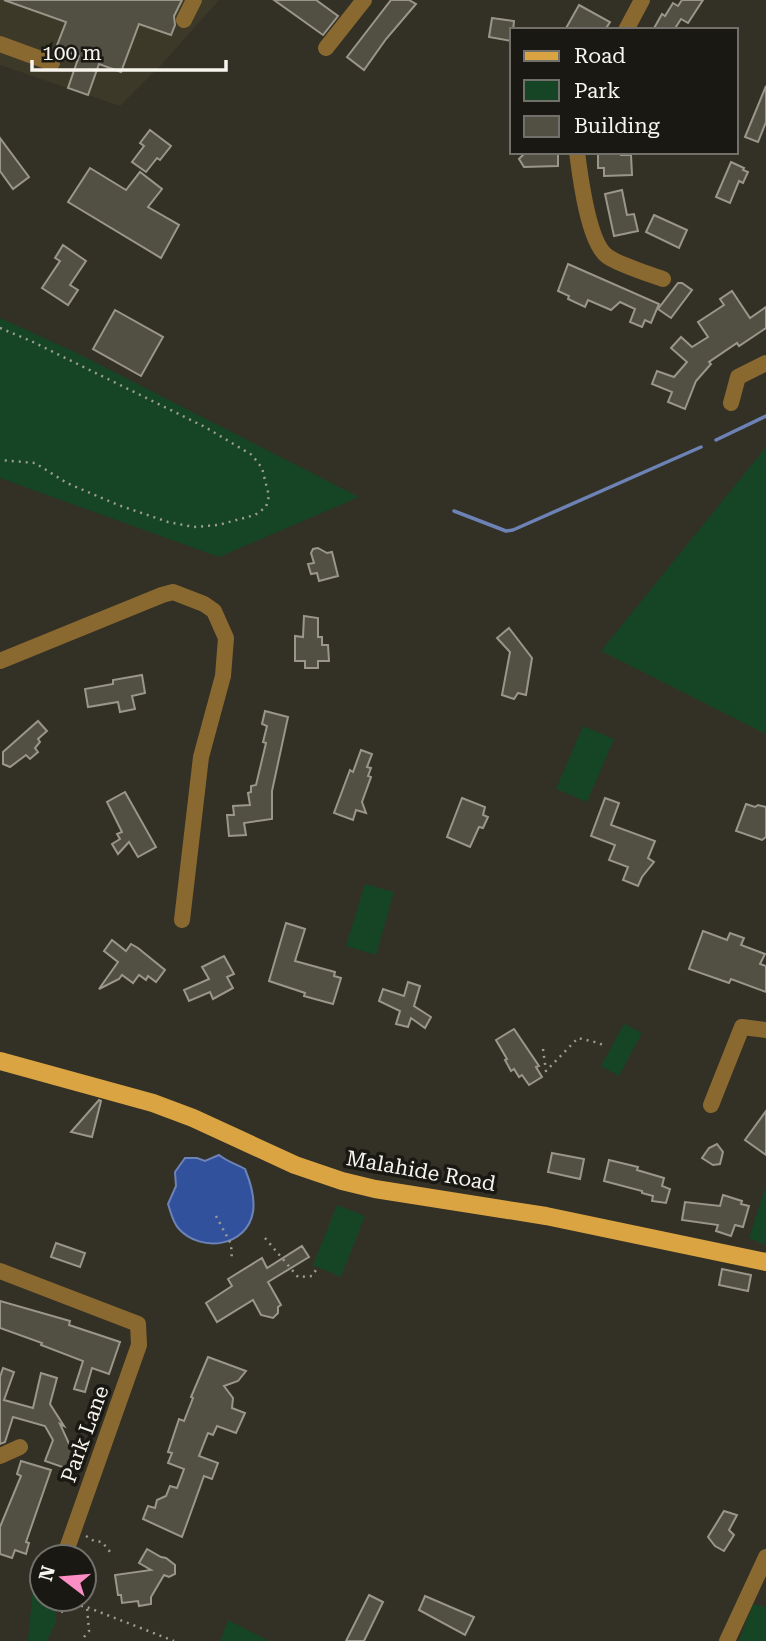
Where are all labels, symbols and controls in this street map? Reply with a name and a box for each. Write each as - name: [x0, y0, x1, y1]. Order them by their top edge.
- scale bar: [32, 28, 226, 72]
- legend: [510, 28, 738, 154]
- text: 100 m: [42, 41, 102, 65]
- text: Road: [574, 44, 626, 68]
- text: Park: [574, 79, 620, 103]
- text: Building: [574, 114, 660, 138]
- street label: Malahide Road: [344, 1146, 498, 1196]
- street label: Park Lane: [56, 1382, 114, 1486]
- north arrow: [28, 1543, 98, 1613]
- text: N: [34, 1563, 60, 1584]

